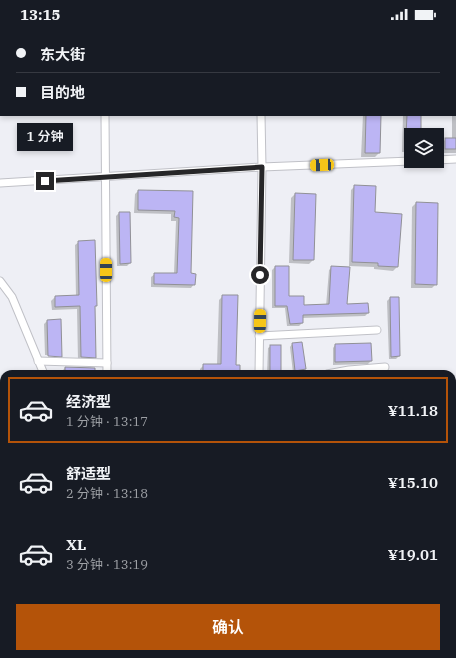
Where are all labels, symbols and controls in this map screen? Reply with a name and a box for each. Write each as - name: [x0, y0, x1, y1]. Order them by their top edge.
- text: 13:15: [20, 5, 61, 24]
- text: 东大街: [40, 45, 85, 64]
- text: 目的地: [40, 83, 85, 102]
- callout: 1 分钟: [17, 123, 73, 151]
- text: 1 分钟: [27, 128, 63, 145]
- map controls: [404, 128, 444, 168]
- button: layers: [404, 128, 444, 168]
- car: [310, 158, 334, 172]
- route end: [36, 172, 54, 190]
- car: [100, 258, 112, 282]
- route start: [251, 266, 269, 284]
- car: [254, 309, 266, 333]
- icon: car: [18, 392, 54, 428]
- text: 经济型: [66, 392, 111, 411]
- text: ¥11.18: [388, 401, 438, 420]
- text: 1 分钟 · 13:17: [66, 413, 148, 430]
- icon: car: [18, 464, 54, 500]
- text: 舒适型: [66, 464, 111, 483]
- text: ¥15.10: [388, 473, 438, 492]
- text: 2 分钟 · 13:18: [66, 485, 148, 502]
- text: XL: [66, 535, 86, 554]
- icon: car: [18, 536, 54, 572]
- text: ¥19.01: [388, 545, 438, 564]
- text: 3 分钟 · 13:19: [66, 556, 148, 573]
- button: 确认: [16, 604, 440, 650]

